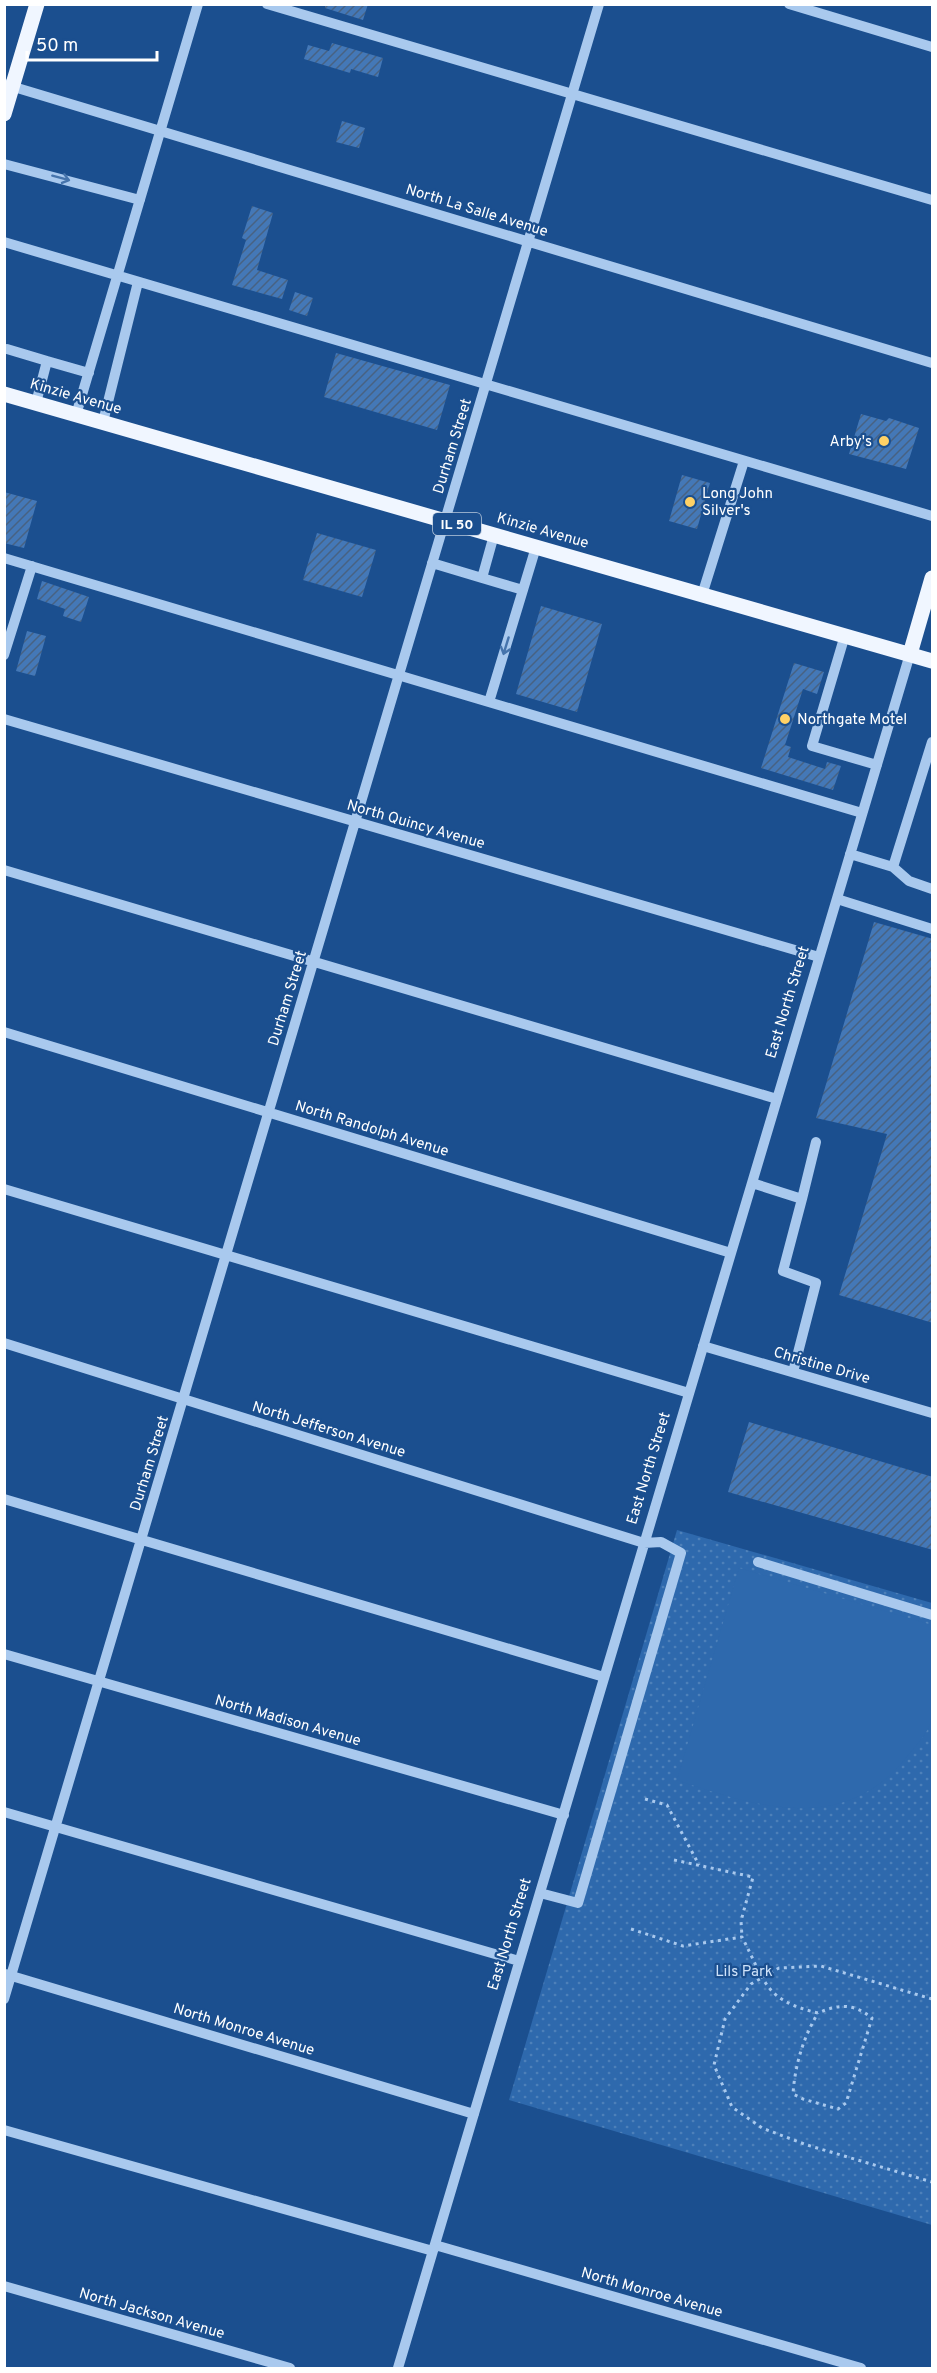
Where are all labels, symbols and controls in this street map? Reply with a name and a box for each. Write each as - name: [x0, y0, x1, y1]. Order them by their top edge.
- scale bar: [27, 24, 158, 62]
- text: 50 m: [36, 35, 78, 58]
- one-way arrow: [51, 173, 70, 185]
- street label: North La Salle Avenue: [403, 181, 550, 242]
- street label: Kinzie Avenue: [27, 375, 124, 420]
- street label: Durham Street: [430, 396, 477, 496]
- place label: Arby's: [830, 433, 872, 452]
- marker: Arby's: [877, 434, 891, 448]
- place label: Long John Silver's: [702, 485, 773, 521]
- marker: Long John Silver's: [683, 495, 697, 509]
- street label: Kinzie Avenue: [494, 509, 591, 554]
- road number: IL 50: [433, 513, 481, 535]
- one-way arrow: [500, 636, 511, 655]
- place label: Northgate Motel: [797, 711, 907, 730]
- marker: Northgate Motel: [778, 712, 792, 726]
- street label: North Quincy Avenue: [344, 797, 487, 854]
- street label: East North Street: [762, 944, 815, 1061]
- street label: Durham Street: [265, 948, 312, 1048]
- street label: North Randolph Avenue: [292, 1097, 451, 1162]
- street label: Christine Drive: [771, 1344, 872, 1389]
- street label: North Jefferson Avenue: [250, 1398, 408, 1463]
- street label: East North Street: [623, 1410, 676, 1527]
- street label: Durham Street: [127, 1413, 174, 1513]
- street label: North Madison Avenue: [212, 1691, 363, 1751]
- street label: East North Street: [484, 1876, 537, 1993]
- park label: Lils Park: [715, 1963, 773, 1982]
- street label: North Monroe Avenue: [171, 2000, 316, 2061]
- street label: North Monroe Avenue: [579, 2264, 725, 2323]
- street label: North Jackson Avenue: [77, 2285, 227, 2344]

